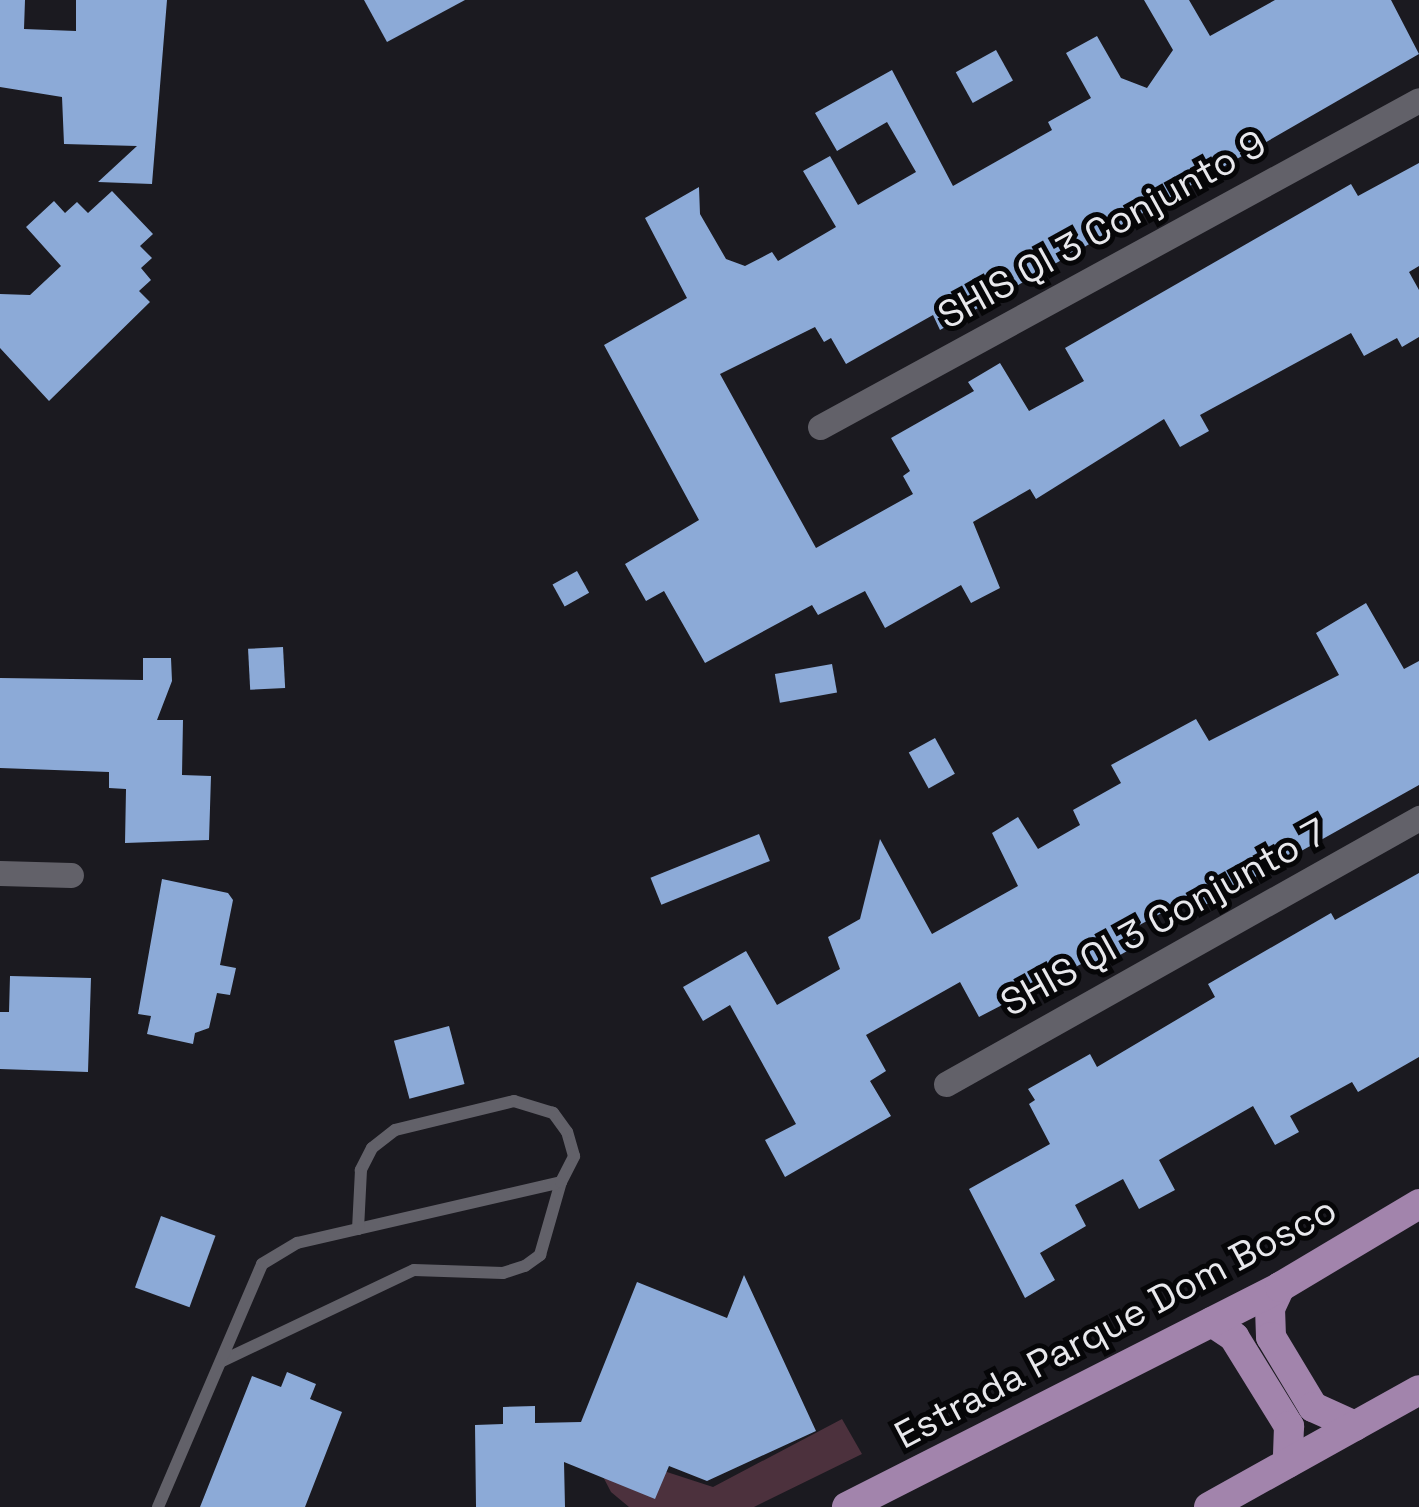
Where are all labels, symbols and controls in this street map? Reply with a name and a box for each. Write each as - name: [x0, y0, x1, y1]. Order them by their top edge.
- street label: SHIS QI 3 Conjunto 9: [930, 121, 1274, 339]
- street label: SHIS QI 3 Conjunto 7: [993, 809, 1335, 1027]
- street label: Estrada Parque Dom Bosco: [887, 1187, 1345, 1459]

